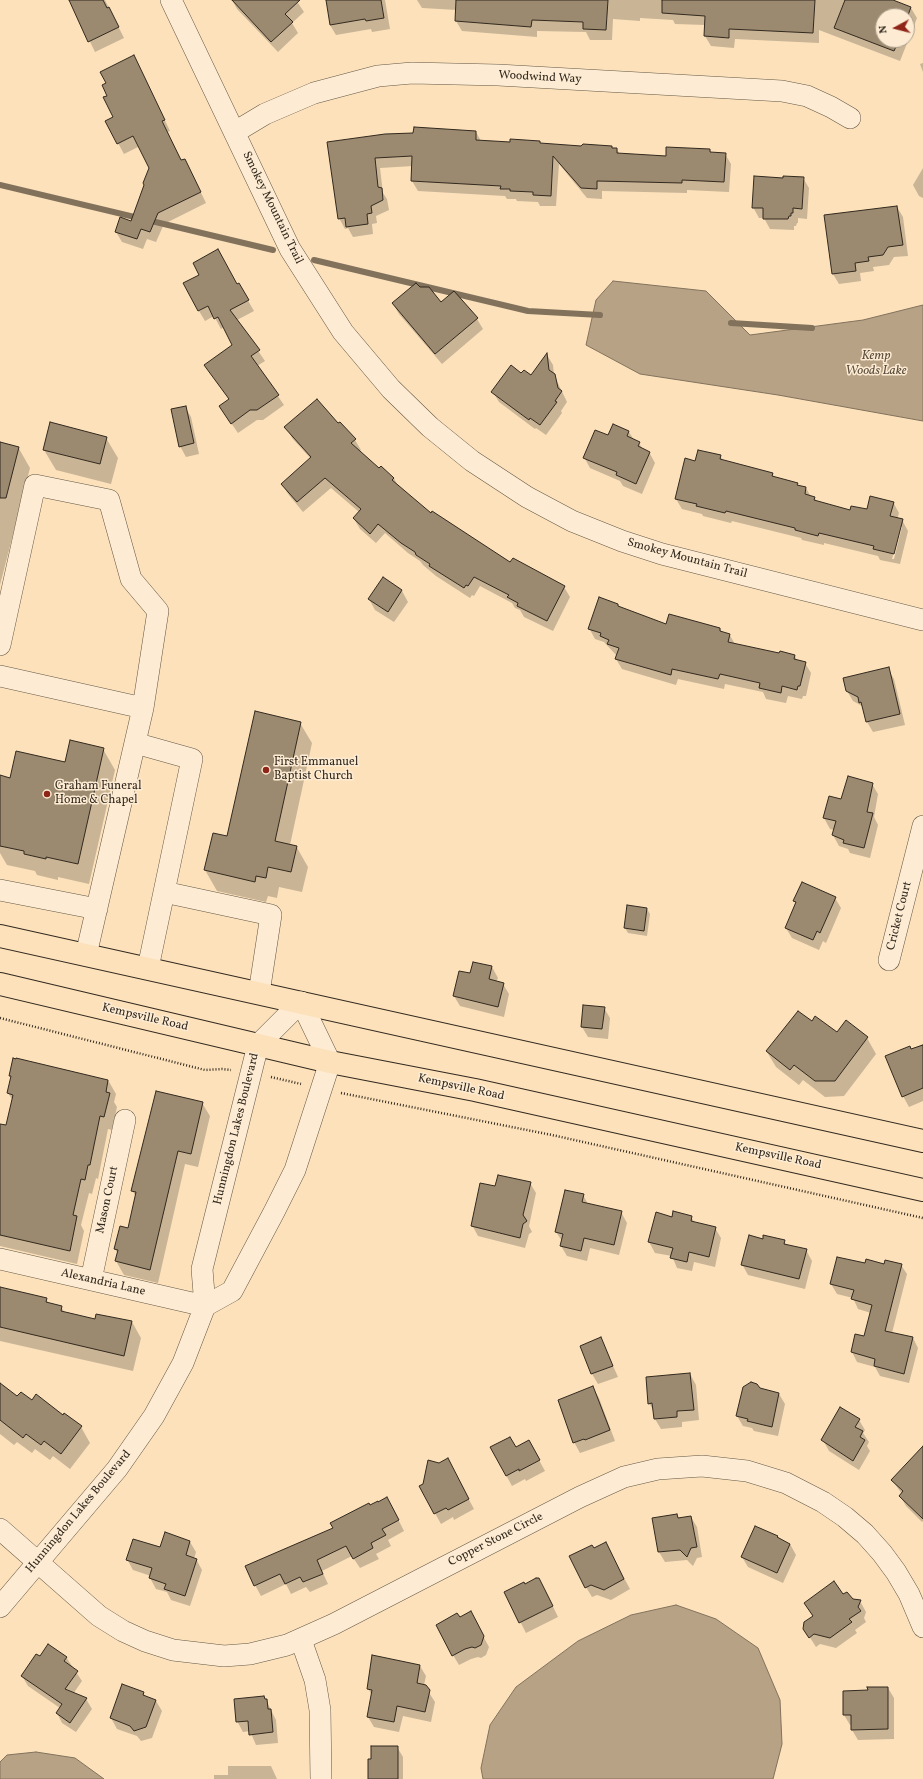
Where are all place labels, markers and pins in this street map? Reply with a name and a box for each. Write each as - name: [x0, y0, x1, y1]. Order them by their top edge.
- place label: First Emmanuel Baptist Church: [274, 756, 358, 784]
- marker: First Emmanuel Baptist Church: [261, 765, 271, 775]
- place label: Graham Funeral Home & Chapel: [55, 780, 142, 808]
- marker: Graham Funeral Home & Chapel: [42, 789, 52, 799]

